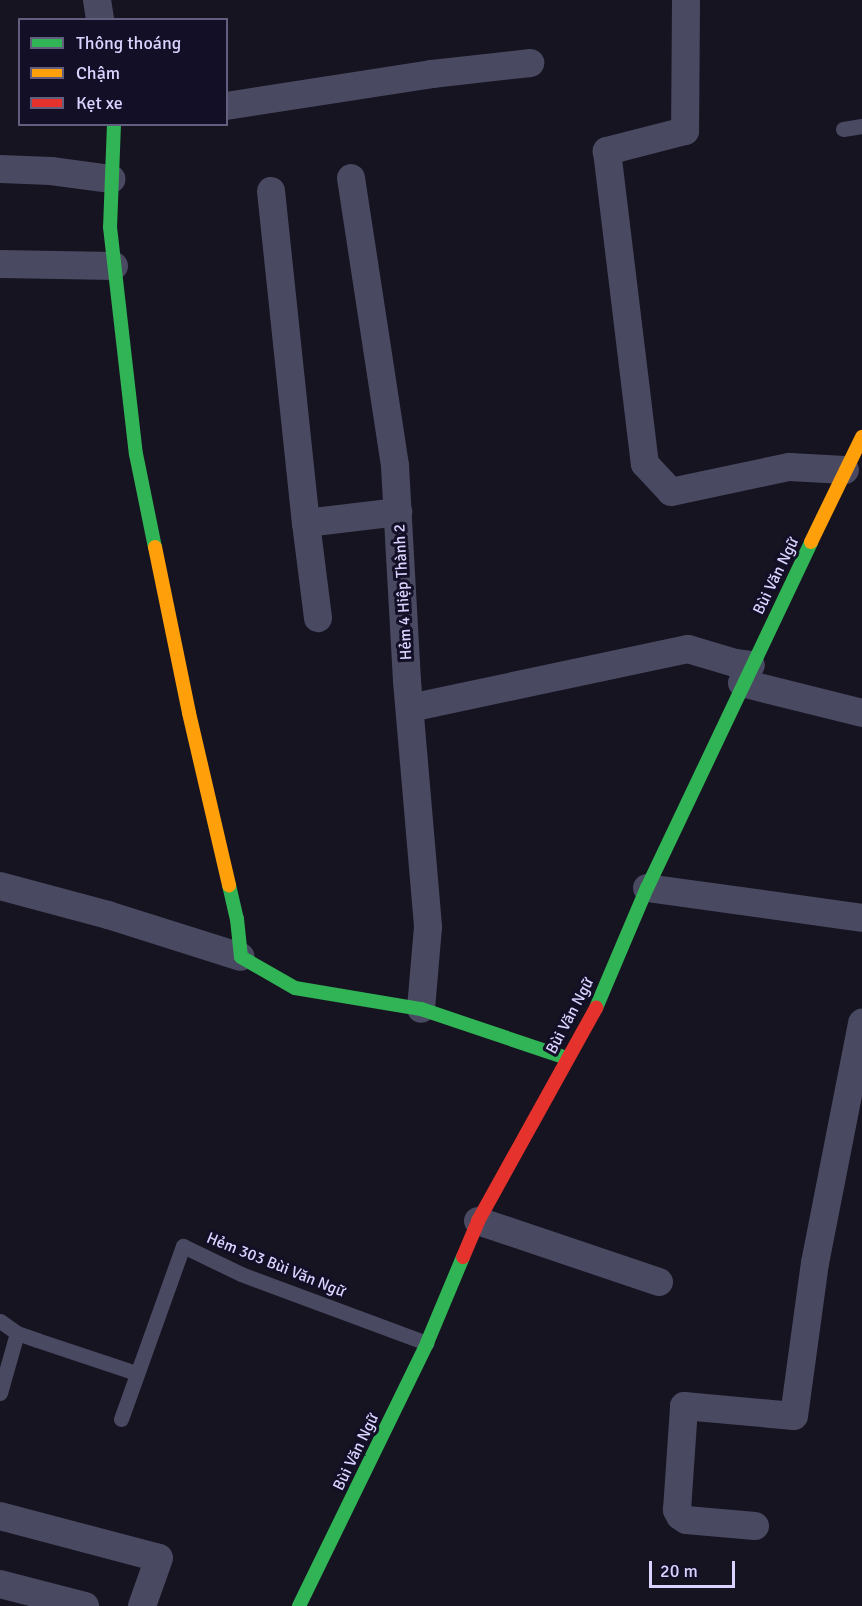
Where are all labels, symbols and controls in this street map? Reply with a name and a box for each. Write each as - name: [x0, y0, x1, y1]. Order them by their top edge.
- legend: [18, 18, 228, 126]
- text: Thông thoáng: [76, 32, 181, 54]
- text: Chậm: [76, 62, 120, 84]
- text: Kẹt xe: [76, 92, 123, 114]
- street label: Hẻm 4 Hiệp Thành 2: [390, 523, 416, 661]
- street label: Bùi Văn Ngữ: [749, 534, 803, 618]
- street label: Bùi Văn Ngữ: [542, 975, 598, 1057]
- street label: Hẻm 303 Bùi Văn Ngữ: [204, 1228, 348, 1302]
- street label: Bùi Văn Ngữ: [329, 1410, 383, 1494]
- scale bar: [652, 1549, 738, 1587]
- text: 20 m: [660, 1560, 698, 1582]

